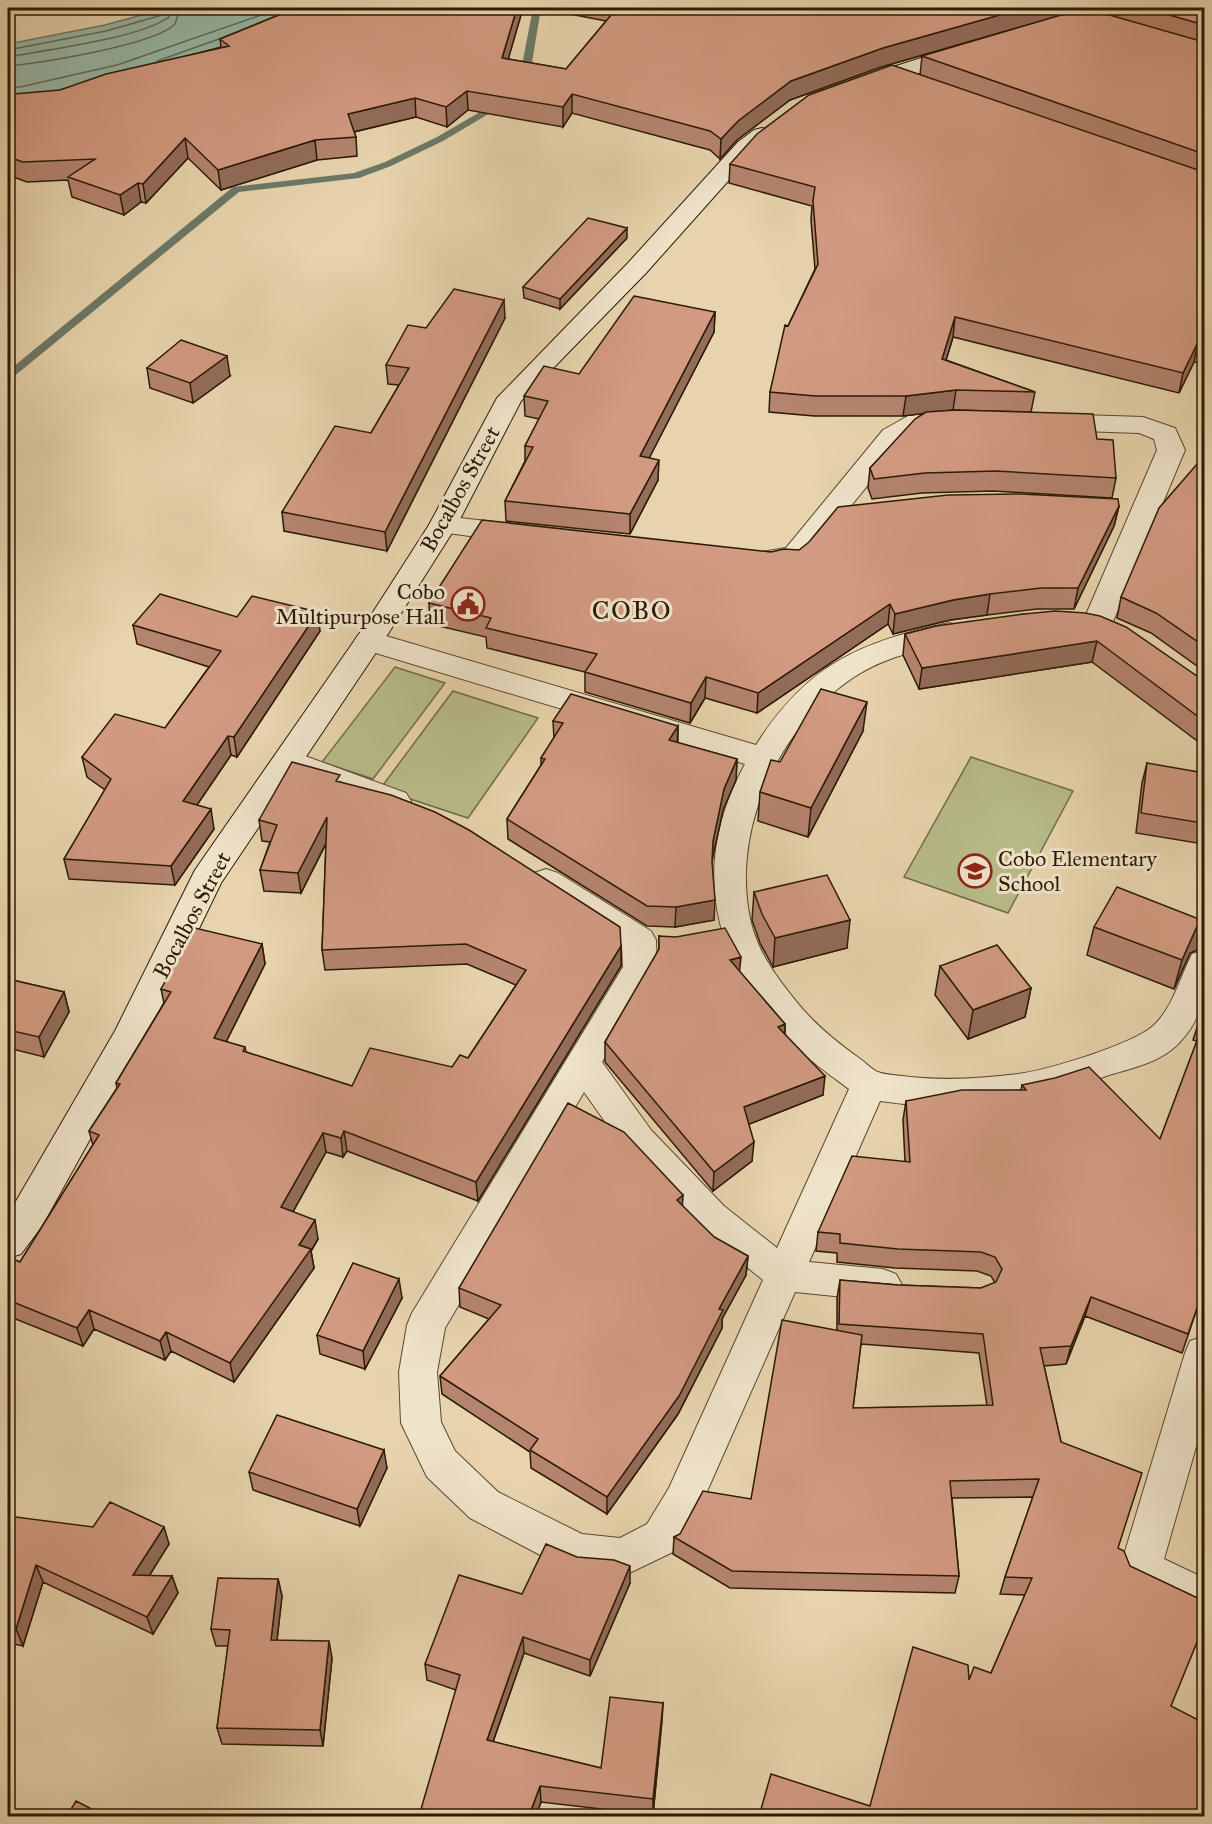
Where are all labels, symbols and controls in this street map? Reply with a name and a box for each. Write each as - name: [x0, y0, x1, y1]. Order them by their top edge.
- street label: Bocalbos Street: [414, 421, 506, 557]
- place label: Cobo Multipurpose Hall: [276, 578, 445, 630]
- public building icon: Cobo Multipurpose Hall: [450, 586, 486, 622]
- district label: COBO: [592, 594, 672, 626]
- place label: Cobo Elementary School: [998, 845, 1157, 897]
- street label: Bocalbos Street: [147, 847, 237, 983]
- school or university icon: Cobo Elementary School: [957, 853, 993, 889]

